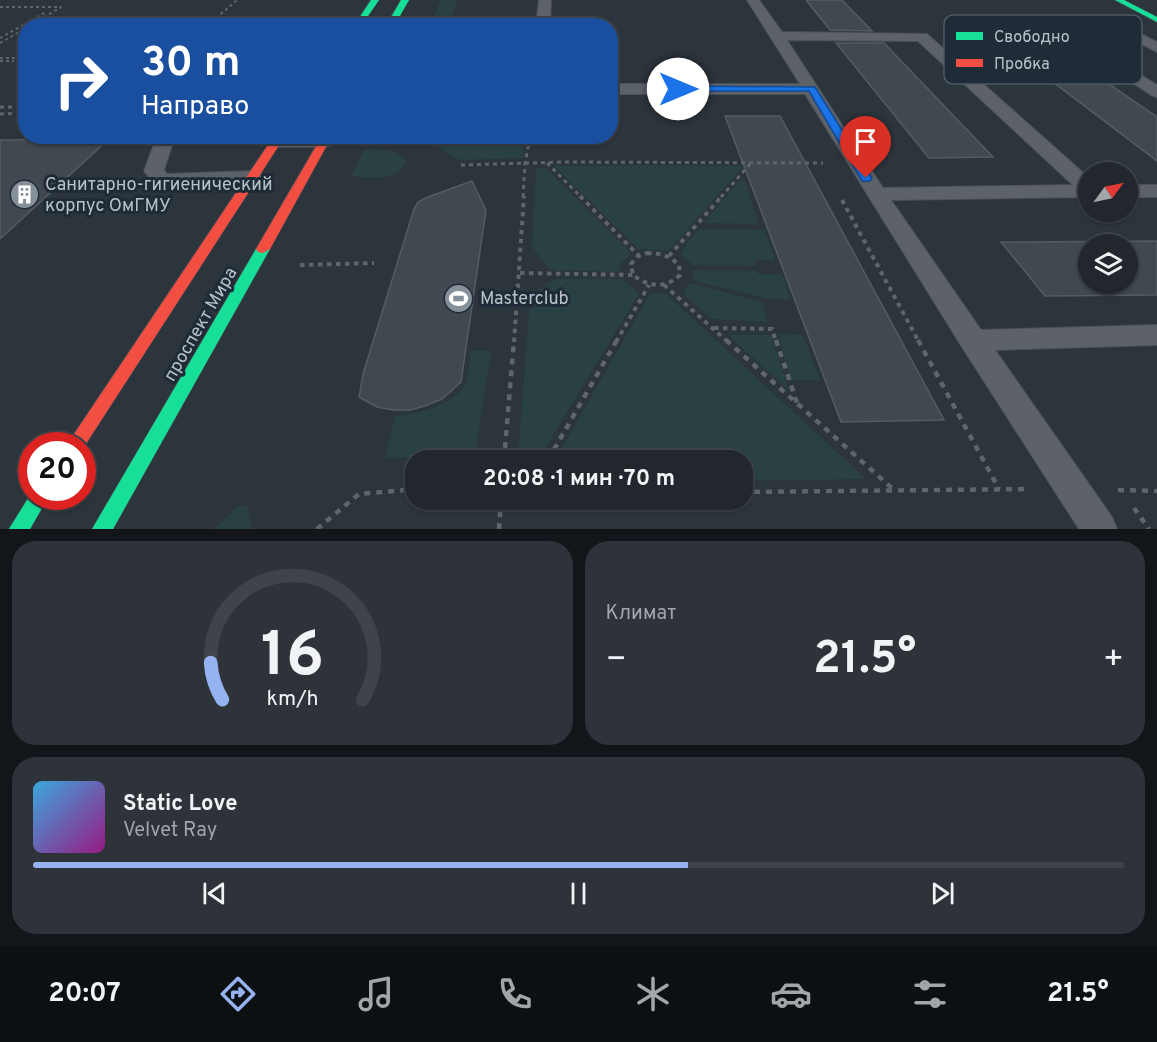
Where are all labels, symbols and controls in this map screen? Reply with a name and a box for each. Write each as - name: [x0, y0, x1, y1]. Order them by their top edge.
- legend: [944, 15, 1142, 84]
- text: Свободно: [994, 28, 1070, 48]
- text: 30 m: [141, 38, 240, 91]
- icon: right: [42, 42, 120, 120]
- text: Пробка: [994, 55, 1050, 75]
- position arrow: [646, 57, 710, 121]
- text: Направо: [141, 90, 249, 124]
- pin: [840, 116, 891, 178]
- icon: arrive: [849, 125, 882, 158]
- north arrow: [1078, 162, 1138, 222]
- map controls: [1078, 162, 1138, 294]
- place label: Санитарно-гигиенический корпус ОмГМУ: [45, 174, 273, 218]
- building icon: Санитарно-гигиенический корпус ОмГМУ: [8, 178, 40, 210]
- button: layers: [1078, 234, 1138, 294]
- street label: проспект Мира: [159, 264, 243, 386]
- sports icon: Masterclub: [443, 282, 475, 314]
- place label: Masterclub: [480, 288, 569, 311]
- speed limit sign: 20: [18, 432, 96, 510]
- text: 20:08 · 1 мин · 70 m: [483, 466, 675, 493]
- text: Климат: [606, 601, 676, 627]
- text: 16: [261, 619, 324, 698]
- text: 21.5°: [813, 632, 916, 689]
- text: −: [606, 640, 627, 682]
- text: +: [1103, 640, 1124, 682]
- text: km/h: [266, 686, 318, 713]
- text: Static Love: [123, 791, 237, 818]
- text: Velvet Ray: [123, 818, 217, 844]
- icon: previous: [198, 877, 231, 910]
- icon: pause: [562, 877, 595, 910]
- icon: next: [926, 877, 959, 910]
- icon: directions: [217, 973, 259, 1015]
- icon: music: [355, 973, 397, 1015]
- icon: phone: [494, 973, 536, 1015]
- icon: climate: [632, 973, 674, 1015]
- icon: car: [770, 973, 812, 1015]
- icon: filters: [909, 973, 951, 1015]
- text: 20:07: [48, 977, 121, 1011]
- text: 21.5°: [1047, 977, 1109, 1011]

